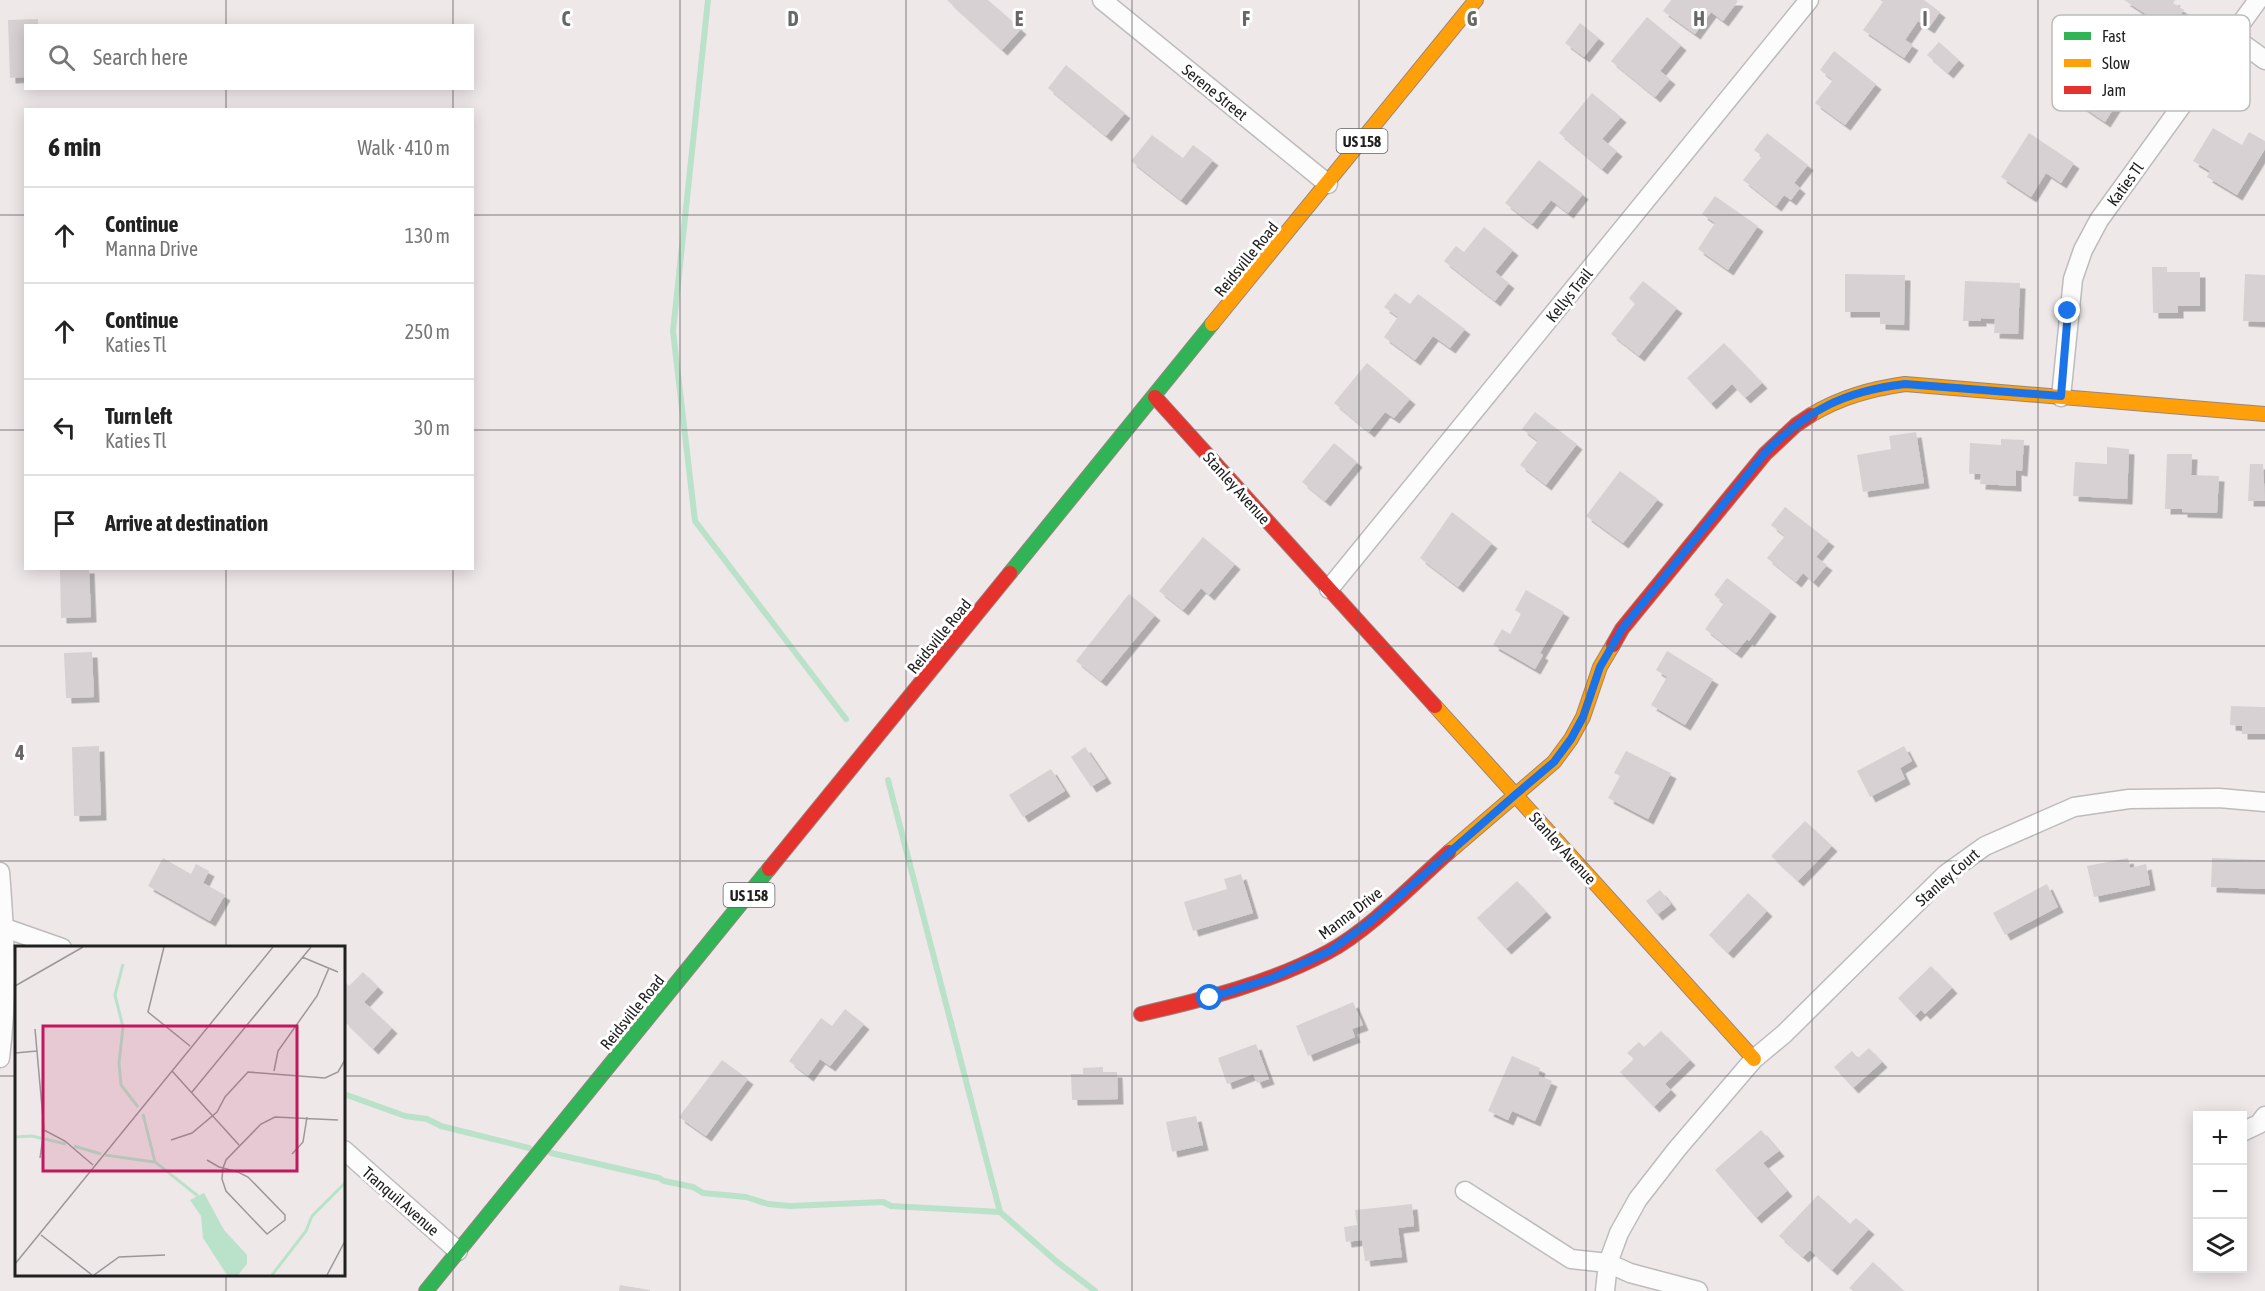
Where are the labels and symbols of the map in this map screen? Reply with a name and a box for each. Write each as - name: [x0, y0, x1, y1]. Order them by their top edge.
- text: C: [562, 7, 571, 30]
- text: D: [787, 7, 799, 30]
- text: E: [1015, 7, 1024, 30]
- text: F: [1242, 7, 1250, 30]
- text: G: [1467, 7, 1478, 30]
- text: H: [1693, 7, 1705, 30]
- text: I: [1922, 7, 1928, 30]
- legend: [2052, 15, 2250, 111]
- text: Fast: [2102, 27, 2126, 45]
- text: Slow: [2102, 54, 2130, 72]
- street label: Serene Street: [1179, 60, 1251, 124]
- text: Jam: [2102, 81, 2126, 99]
- road number: US 158: [1336, 129, 1388, 153]
- street label: Katies Tl: [2103, 158, 2147, 209]
- street label: Reidsville Road: [1210, 218, 1282, 300]
- street label: Kellys Trail: [1542, 264, 1597, 326]
- route end: [2054, 297, 2080, 323]
- street label: Stanley Avenue: [1199, 448, 1274, 528]
- street label: Reidsville Road: [903, 595, 975, 677]
- text: 4: [14, 741, 25, 764]
- street label: Stanley Avenue: [1525, 808, 1600, 888]
- street label: Stanley Court: [1912, 844, 1983, 910]
- road number: US 158: [724, 883, 774, 907]
- street label: Manna Drive: [1315, 883, 1385, 943]
- inset map: [15, 946, 345, 1276]
- street label: Reidsville Road: [596, 971, 668, 1053]
- route start: [1196, 984, 1222, 1010]
- street label: Tranquil Avenue: [358, 1163, 443, 1240]

